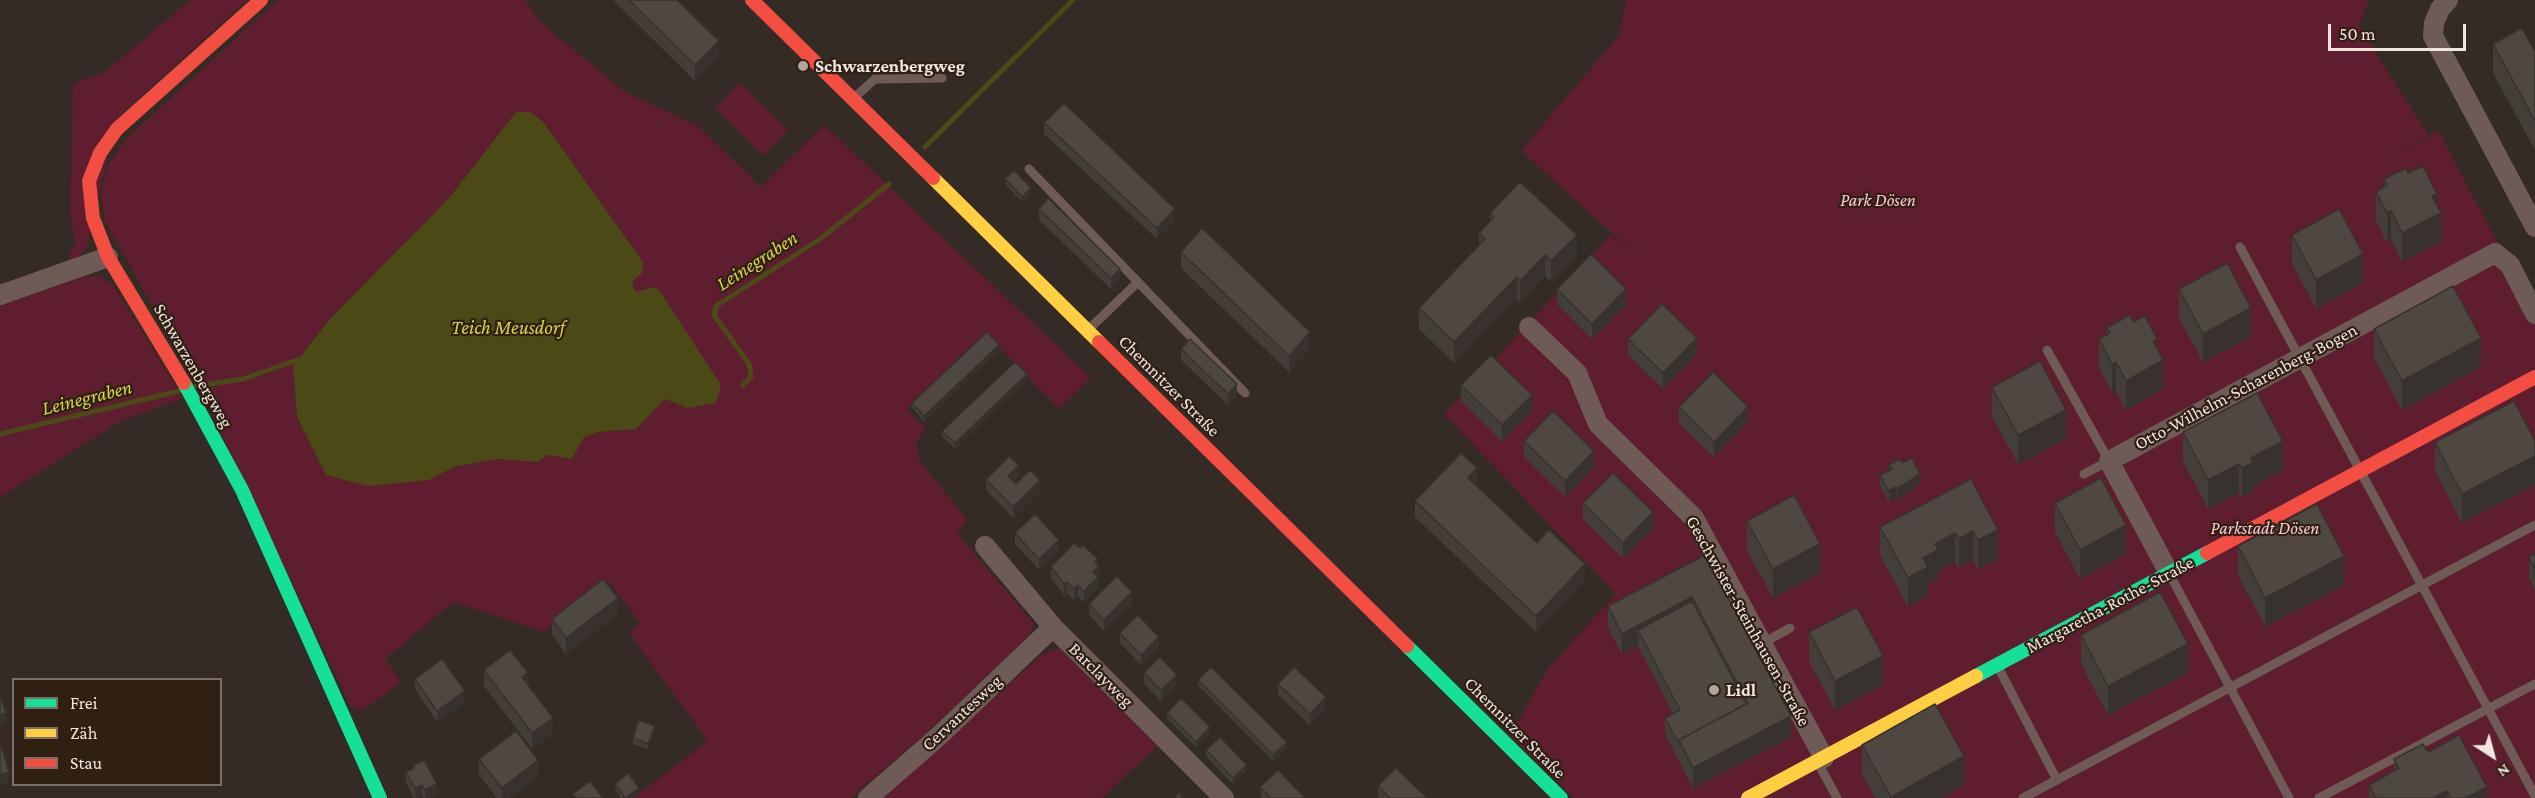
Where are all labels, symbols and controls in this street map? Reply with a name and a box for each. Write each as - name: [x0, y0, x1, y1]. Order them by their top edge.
- scale bar: [2331, 12, 2469, 50]
- text: 50 m: [2339, 24, 2376, 44]
- place label: Schwarzenbergweg: [815, 55, 965, 77]
- marker: Schwarzenbergweg: [796, 59, 810, 73]
- park label: Park Dösen: [1840, 189, 1916, 211]
- water label: Leinegraben: [712, 226, 802, 296]
- street label: Schwarzenbergweg: [149, 300, 237, 432]
- water label: Teich Meusdorf: [451, 316, 565, 340]
- street label: Otto-Wilhelm-Scharenberg-Bogen: [2131, 319, 2361, 455]
- street label: Chemnitzer Straße: [1114, 331, 1224, 441]
- water label: Leinegraben: [39, 375, 135, 421]
- street label: Geschwister-Steinhausen-Straße: [1681, 512, 1815, 730]
- park label: Parkstadt Dösen: [2211, 517, 2319, 539]
- street label: Margaretha-Rothe-Straße: [2023, 552, 2197, 658]
- street label: Barclayweg: [1064, 638, 1138, 712]
- street label: Cervantesweg: [918, 671, 1006, 755]
- street label: Chemnitzer Straße: [1460, 673, 1570, 783]
- legend: [12, 678, 222, 786]
- place label: Lidl: [1726, 679, 1756, 701]
- marker: Lidl: [1707, 683, 1721, 697]
- text: Frei: [70, 693, 97, 713]
- text: Zäh: [70, 723, 97, 743]
- north arrow: [2463, 726, 2523, 786]
- text: Stau: [70, 753, 102, 773]
- text: N: [2494, 761, 2513, 781]

